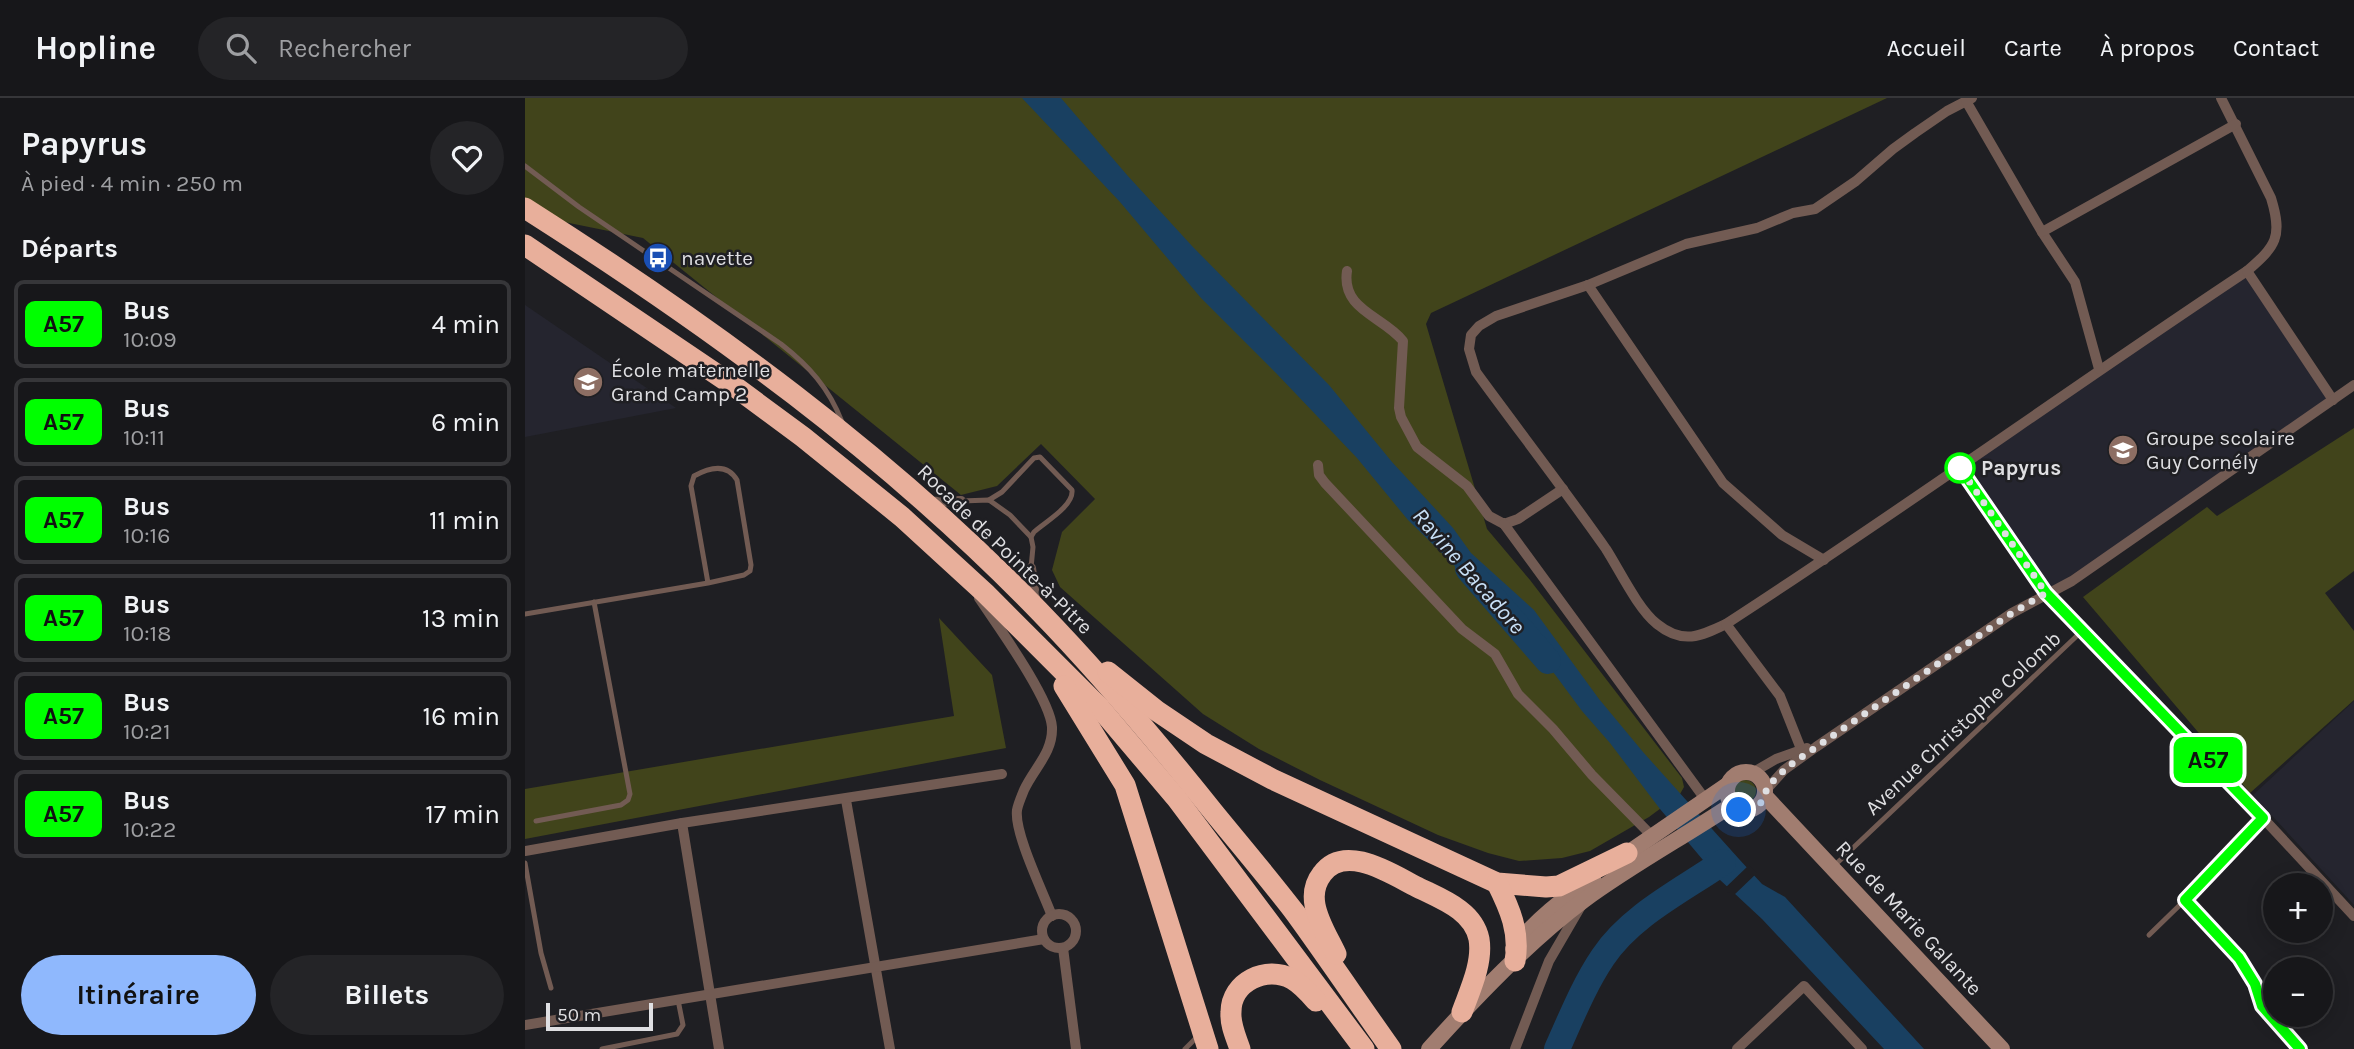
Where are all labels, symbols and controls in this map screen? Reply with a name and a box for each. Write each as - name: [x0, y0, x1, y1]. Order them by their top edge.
- search box: [198, 17, 688, 80]
- text: Hopline: [35, 29, 156, 67]
- icon: search: [222, 29, 260, 67]
- text: Rechercher: [278, 33, 411, 64]
- text: Accueil: [1887, 34, 1966, 62]
- text: Carte: [2004, 34, 2062, 62]
- text: À propos: [2100, 34, 2195, 62]
- text: Contact: [2233, 34, 2319, 62]
- button: heart: [430, 121, 504, 195]
- text: Papyrus: [21, 125, 147, 163]
- text: À pied · 4 min · 250 m: [21, 170, 243, 197]
- text: Départs: [21, 233, 118, 264]
- bus stop icon: navette: [641, 241, 675, 275]
- place label: navette: [681, 246, 753, 270]
- text: Bus: [123, 295, 170, 326]
- text: 4 min: [432, 309, 500, 340]
- text: A57: [43, 310, 84, 338]
- text: 10:09: [123, 326, 177, 353]
- place label: École maternelle Grand Camp 2: [611, 358, 770, 406]
- school or university icon: École maternelle Grand Camp 2: [571, 365, 605, 399]
- text: Bus: [123, 393, 170, 424]
- text: 6 min: [431, 407, 500, 438]
- text: A57: [43, 408, 84, 436]
- text: 10:11: [123, 424, 165, 451]
- place label: Groupe scolaire Guy Cornély: [2146, 426, 2295, 474]
- school or university icon: Groupe scolaire Guy Cornély: [2106, 433, 2140, 467]
- marker: Papyrus: [1945, 453, 1975, 483]
- place label: Papyrus: [1981, 456, 2061, 480]
- street label: Rocade de Pointe-à-Pitre: [912, 459, 1098, 639]
- text: Bus: [123, 491, 170, 522]
- water label: Ravine Bacadore: [1407, 503, 1531, 640]
- text: 11 min: [429, 505, 500, 536]
- text: A57: [43, 506, 84, 534]
- text: 10:16: [123, 522, 170, 549]
- text: Bus: [123, 589, 170, 620]
- text: 13 min: [422, 603, 500, 634]
- text: A57: [43, 604, 84, 632]
- text: 10:18: [123, 620, 171, 647]
- street label: Avenue Christophe Colomb: [1860, 626, 2066, 820]
- text: Bus: [123, 687, 170, 718]
- text: 16 min: [423, 701, 500, 732]
- text: A57: [43, 702, 84, 730]
- text: 10:21: [123, 718, 170, 745]
- line badge: A57: [2168, 737, 2248, 783]
- text: A57: [2188, 746, 2228, 774]
- text: Bus: [123, 785, 170, 816]
- your location: [1721, 792, 1756, 827]
- text: 17 min: [425, 799, 500, 830]
- text: A57: [43, 800, 84, 828]
- text: 10:22: [123, 816, 176, 843]
- street label: Rue de Marie Galante: [1831, 836, 1987, 1000]
- map controls: [2263, 873, 2333, 1027]
- button: +: [2263, 873, 2333, 943]
- button: Itinéraire: [21, 955, 256, 1035]
- button: Billets: [270, 955, 504, 1035]
- button: −: [2263, 957, 2333, 1027]
- scale bar: [546, 1000, 653, 1032]
- text: 50 m: [557, 1004, 601, 1026]

